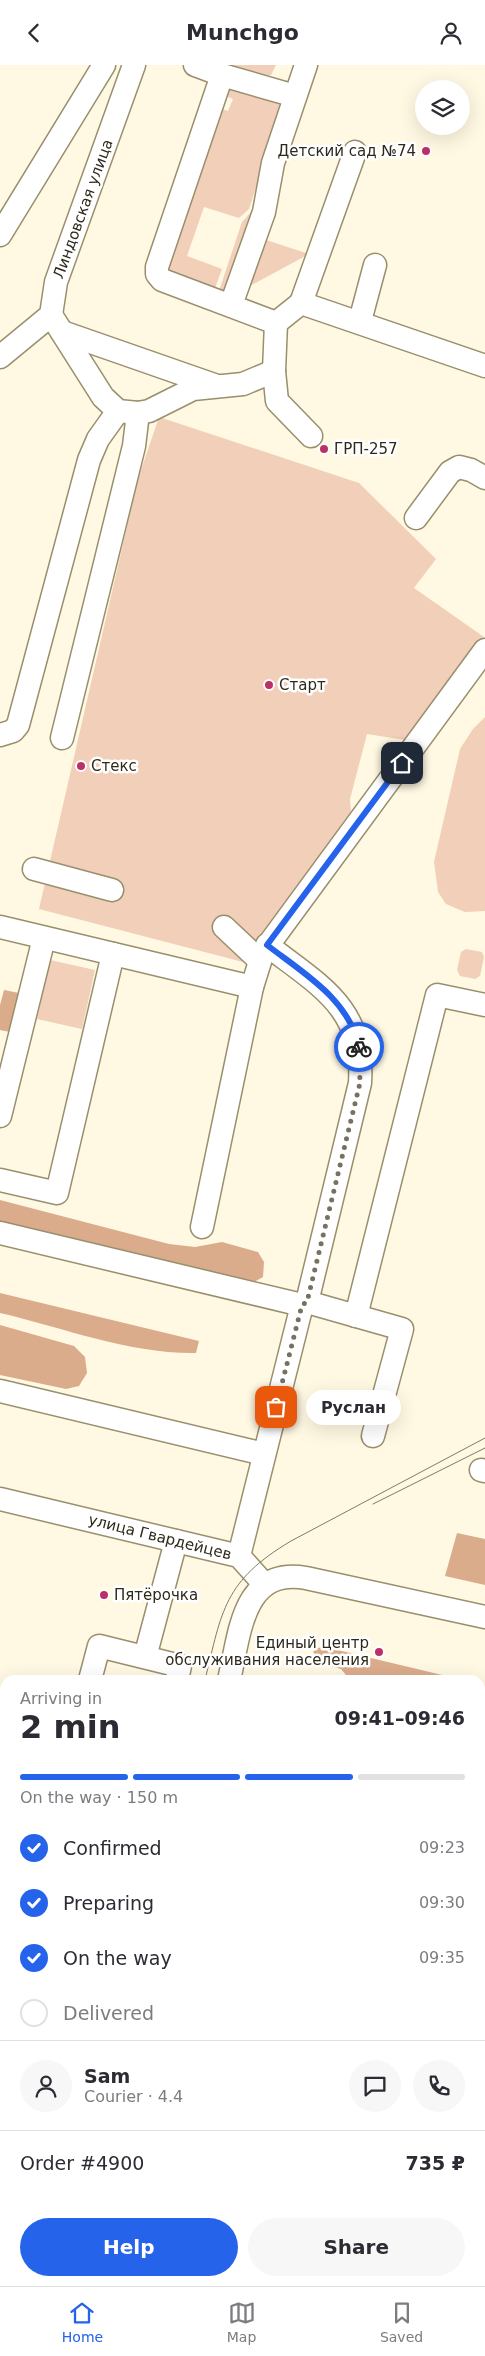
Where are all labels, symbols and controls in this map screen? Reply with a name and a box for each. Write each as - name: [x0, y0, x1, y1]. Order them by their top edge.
- icon: back: [20, 19, 48, 47]
- icon: person: [437, 19, 465, 47]
- text: Munchgo: [186, 20, 299, 45]
- map controls: [415, 80, 470, 135]
- button: layers: [415, 80, 470, 135]
- street label: Линдовская улица: [49, 137, 117, 281]
- place label: Детский сад №74: [277, 142, 416, 160]
- marker: Детский сад №74: [420, 145, 432, 157]
- place label: ГРП-257: [334, 440, 398, 458]
- marker: ГРП-257: [318, 443, 330, 455]
- place label: Старт: [279, 676, 326, 694]
- marker: Старт: [263, 679, 275, 691]
- pin: [381, 742, 423, 784]
- icon: home: [388, 749, 416, 777]
- place label: Стекс: [91, 757, 137, 775]
- marker: Стекс: [75, 760, 87, 772]
- courier: [334, 1022, 384, 1072]
- icon: bike: [345, 1033, 373, 1061]
- pin: [255, 1386, 297, 1428]
- callout: Руслан: [306, 1389, 401, 1425]
- icon: bag: [262, 1393, 290, 1421]
- text: Руслан: [321, 1398, 386, 1417]
- street label: улица Гвардейцев: [87, 1511, 233, 1563]
- place label: Пятёрочка: [114, 1586, 198, 1604]
- marker: Пятёрочка: [98, 1589, 110, 1601]
- place label: Единый центр обслуживания населения: [165, 1634, 369, 1669]
- marker: Единый центр обслуживания населения: [373, 1646, 385, 1658]
- text: Arriving in: [20, 1689, 102, 1708]
- text: 09:41–09:46: [335, 1707, 465, 1729]
- text: 2 min: [20, 1708, 121, 1746]
- text: On the way · 150 m: [20, 1788, 178, 1807]
- icon: check: [20, 1834, 48, 1862]
- text: Confirmed: [63, 1837, 162, 1859]
- text: 09:23: [419, 1838, 465, 1857]
- icon: check: [20, 1889, 48, 1917]
- text: Preparing: [63, 1892, 154, 1914]
- text: 09:30: [419, 1893, 465, 1912]
- icon: check: [20, 1944, 48, 1972]
- text: On the way: [63, 1947, 172, 1969]
- text: 09:35: [419, 1948, 465, 1967]
- text: Delivered: [63, 2002, 154, 2024]
- button: person: [20, 2060, 72, 2112]
- button: chat: [349, 2060, 401, 2112]
- button: phone: [413, 2060, 465, 2112]
- text: Sam: [84, 2065, 130, 2087]
- text: Courier · 4.4: [84, 2087, 183, 2106]
- text: Order #4900: [20, 2152, 144, 2174]
- text: 735 ₽: [406, 2152, 465, 2174]
- button: Help: [20, 2218, 238, 2276]
- button: Share: [248, 2218, 465, 2276]
- tab: Home: [62, 2299, 103, 2345]
- tab: Map: [227, 2299, 256, 2345]
- tab: Saved: [380, 2299, 423, 2345]

